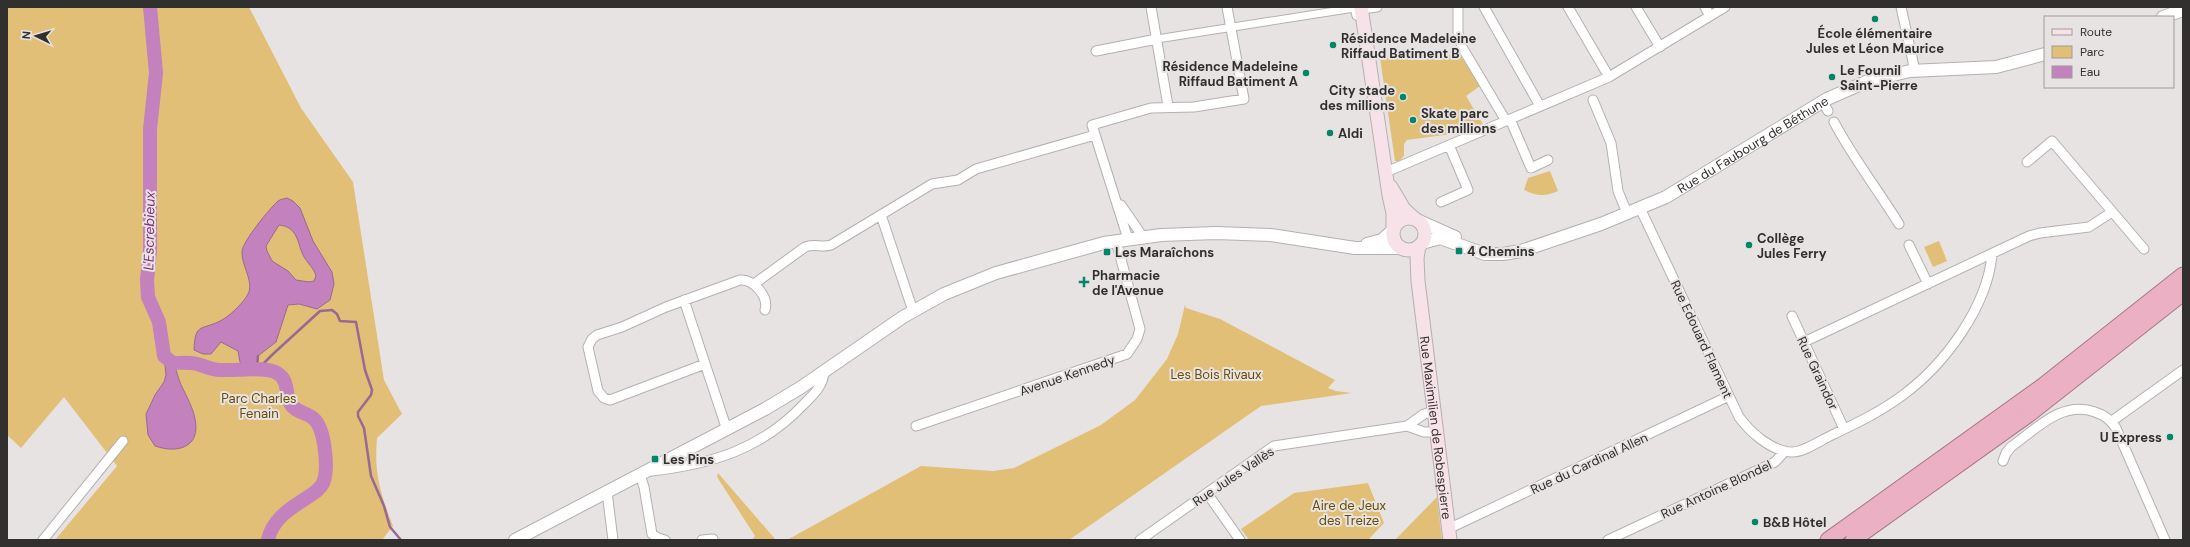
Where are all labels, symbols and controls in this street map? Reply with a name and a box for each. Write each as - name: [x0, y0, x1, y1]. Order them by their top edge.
- marker: École élémentaire Jules et Léon Maurice: [1870, 14, 1880, 24]
- north arrow: [16, 16, 56, 56]
- legend: [2044, 16, 2174, 88]
- place label: École élémentaire Jules et Léon Maurice: [1806, 24, 1944, 57]
- text: Route: [2080, 24, 2112, 40]
- place label: Résidence Madeleine Riffaud Batiment B: [1341, 30, 1477, 62]
- text: N: [19, 31, 33, 40]
- marker: Résidence Madeleine Riffaud Batiment B: [1328, 40, 1338, 50]
- text: Parc: [2080, 44, 2104, 60]
- place label: Résidence Madeleine Riffaud Batiment A: [1163, 58, 1298, 90]
- place label: Le Fournil Saint-Pierre: [1840, 62, 1918, 94]
- text: Eau: [2080, 64, 2100, 80]
- marker: Résidence Madeleine Riffaud Batiment A: [1301, 68, 1311, 78]
- marker: Le Fournil Saint-Pierre: [1827, 72, 1837, 82]
- place label: City stade des millions: [1320, 82, 1395, 114]
- marker: City stade des millions: [1398, 92, 1408, 102]
- street label: Rue du Faubourg de Béthune: [1674, 92, 1832, 197]
- place label: Skate parc des millions: [1421, 105, 1497, 137]
- marker: Skate parc des millions: [1408, 115, 1418, 125]
- place label: Aldi: [1338, 125, 1363, 142]
- marker: Aldi: [1325, 128, 1335, 138]
- water label: L'Escrebieux: [139, 190, 159, 271]
- place label: Collège Jules Ferry: [1757, 230, 1827, 262]
- marker: Collège Jules Ferry: [1744, 240, 1754, 250]
- place label: 4 Chemins: [1467, 243, 1535, 260]
- place label: Les Maraîchons: [1115, 244, 1214, 261]
- marker: 4 Chemins: [1454, 246, 1464, 256]
- marker: Les Maraîchons: [1102, 247, 1112, 257]
- place label: Pharmacie de l'Avenue: [1092, 267, 1164, 299]
- marker: Pharmacie de l'Avenue: [1079, 277, 1089, 287]
- street label: Rue Edouard Flament: [1667, 277, 1736, 401]
- street label: Rue Graindor: [1793, 334, 1842, 413]
- street label: Rue Maximilien de Robespierre: [1416, 335, 1455, 520]
- street label: Avenue Kennedy: [1017, 351, 1117, 400]
- park label: Les Bois Rivaux: [1171, 366, 1262, 383]
- park label: Parc Charles Fenain: [221, 390, 297, 422]
- street label: Rue du Cardinal Allen: [1528, 429, 1651, 498]
- place label: U Express: [2100, 429, 2162, 446]
- marker: U Express: [2165, 432, 2175, 442]
- street label: Rue Jules Vallès: [1189, 443, 1277, 510]
- place label: Les Pins: [663, 451, 714, 468]
- marker: Les Pins: [650, 454, 660, 464]
- street label: Rue Antoine Blondel: [1658, 456, 1774, 523]
- park label: Aire de Jeux des Treize: [1312, 497, 1387, 529]
- place label: B&B Hôtel: [1763, 514, 1827, 531]
- marker: B&B Hôtel: [1750, 517, 1760, 527]

